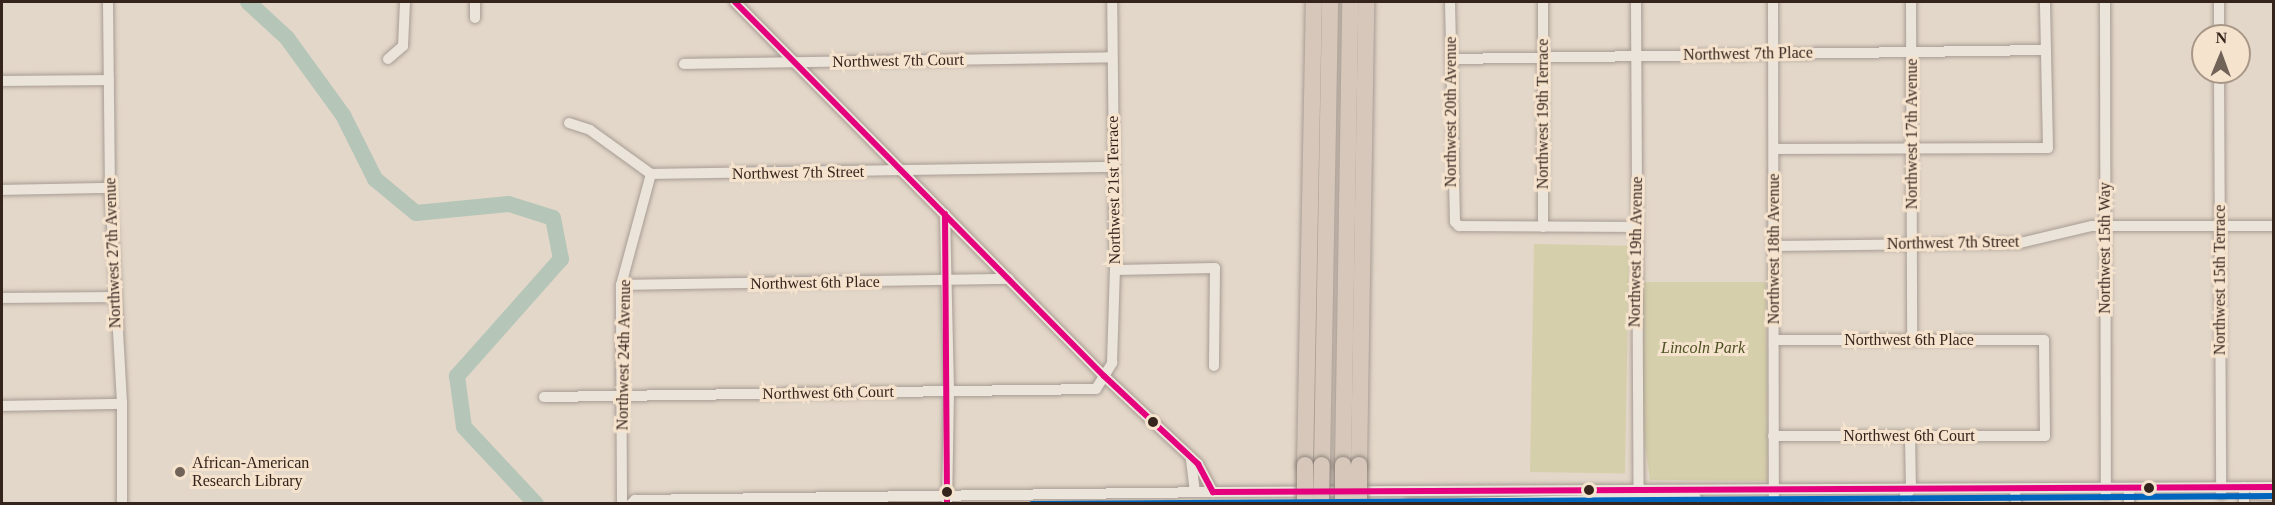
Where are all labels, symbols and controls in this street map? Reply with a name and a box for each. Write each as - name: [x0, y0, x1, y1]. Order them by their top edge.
- north arrow: [2191, 24, 2251, 84]
- text: N: [2215, 29, 2227, 46]
- street label: Northwest 20th Avenue: [1441, 36, 1461, 188]
- street label: Northwest 19th Terrace: [1533, 39, 1553, 189]
- street label: Northwest 7th Place: [1683, 43, 1813, 65]
- street label: Northwest 7th Court: [832, 50, 964, 72]
- street label: Northwest 17th Avenue: [1902, 58, 1922, 210]
- street label: Northwest 21st Terrace: [1103, 115, 1125, 265]
- street label: Northwest 7th Street: [732, 162, 864, 184]
- street label: Northwest 18th Avenue: [1764, 173, 1784, 325]
- street label: Northwest 19th Avenue: [1625, 176, 1647, 328]
- street label: Northwest 27th Avenue: [101, 177, 125, 329]
- street label: Northwest 15th Way: [2095, 182, 2115, 314]
- street label: Northwest 15th Terrace: [2210, 205, 2230, 355]
- street label: Northwest 7th Street: [1887, 232, 2019, 254]
- street label: Northwest 6th Place: [750, 272, 880, 294]
- street label: Northwest 24th Avenue: [613, 279, 635, 431]
- street label: Northwest 6th Place: [1844, 330, 1974, 350]
- park label: Lincoln Park: [1661, 338, 1745, 358]
- street label: Northwest 6th Court: [762, 382, 894, 404]
- unlabelled marker: [1147, 416, 1159, 428]
- street label: Northwest 6th Court: [1843, 426, 1975, 446]
- place label: African-American Research Library: [192, 453, 309, 491]
- marker: African-American Research Library: [173, 465, 187, 479]
- unlabelled marker: [2143, 482, 2155, 494]
- unlabelled marker: [1583, 484, 1595, 496]
- unlabelled marker: [941, 486, 953, 498]

